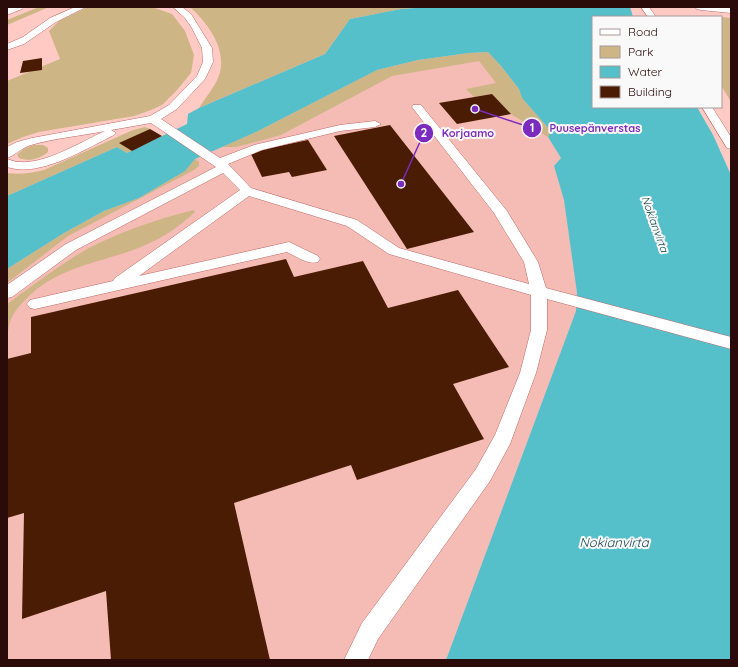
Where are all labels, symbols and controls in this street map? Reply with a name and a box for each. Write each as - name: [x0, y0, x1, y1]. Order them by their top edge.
- legend: [592, 16, 722, 108]
- text: Road: [628, 24, 658, 39]
- text: Park: [628, 44, 653, 59]
- text: Water: [628, 64, 663, 79]
- text: Building: [628, 84, 672, 99]
- callout: Puusepänverstas: [522, 116, 649, 139]
- text: 1: [530, 120, 534, 135]
- text: Puusepänverstas: [549, 121, 641, 135]
- callout: Korjaamo: [414, 122, 502, 145]
- text: 2: [421, 125, 428, 140]
- text: Korjaamo: [442, 126, 494, 140]
- water label: Nokianvirta: [638, 194, 672, 255]
- water label: Nokianvirta: [579, 534, 650, 550]

